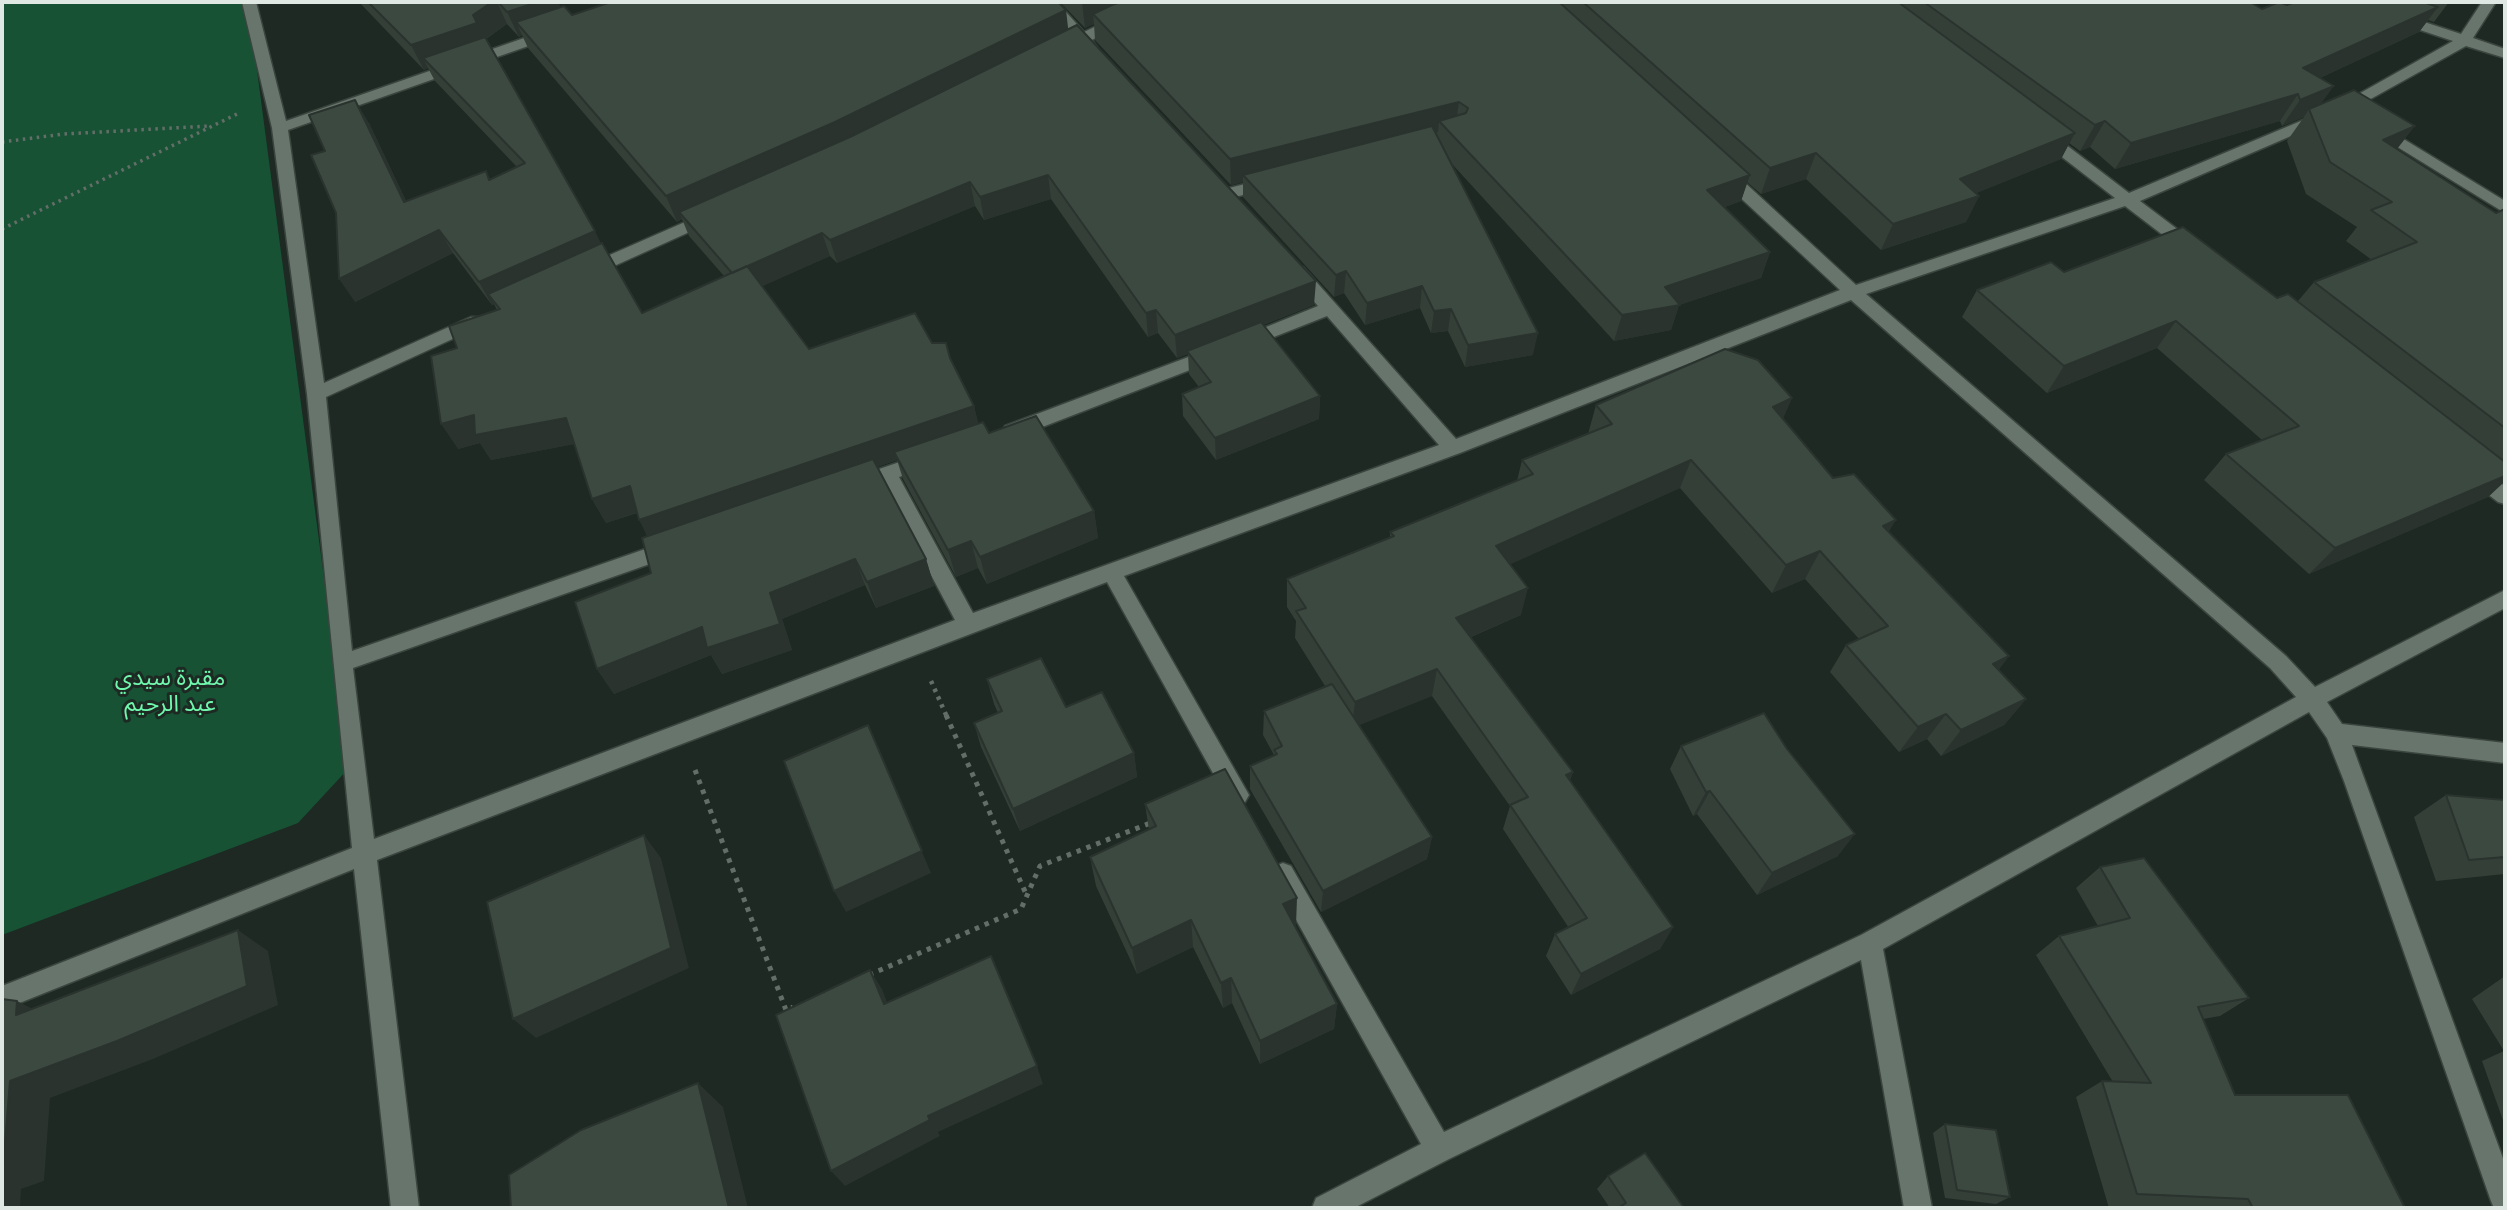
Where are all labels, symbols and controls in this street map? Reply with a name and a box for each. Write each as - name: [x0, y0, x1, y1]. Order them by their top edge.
- park label: مقبرة سيدي عبد الرحيم: [115, 665, 225, 719]

